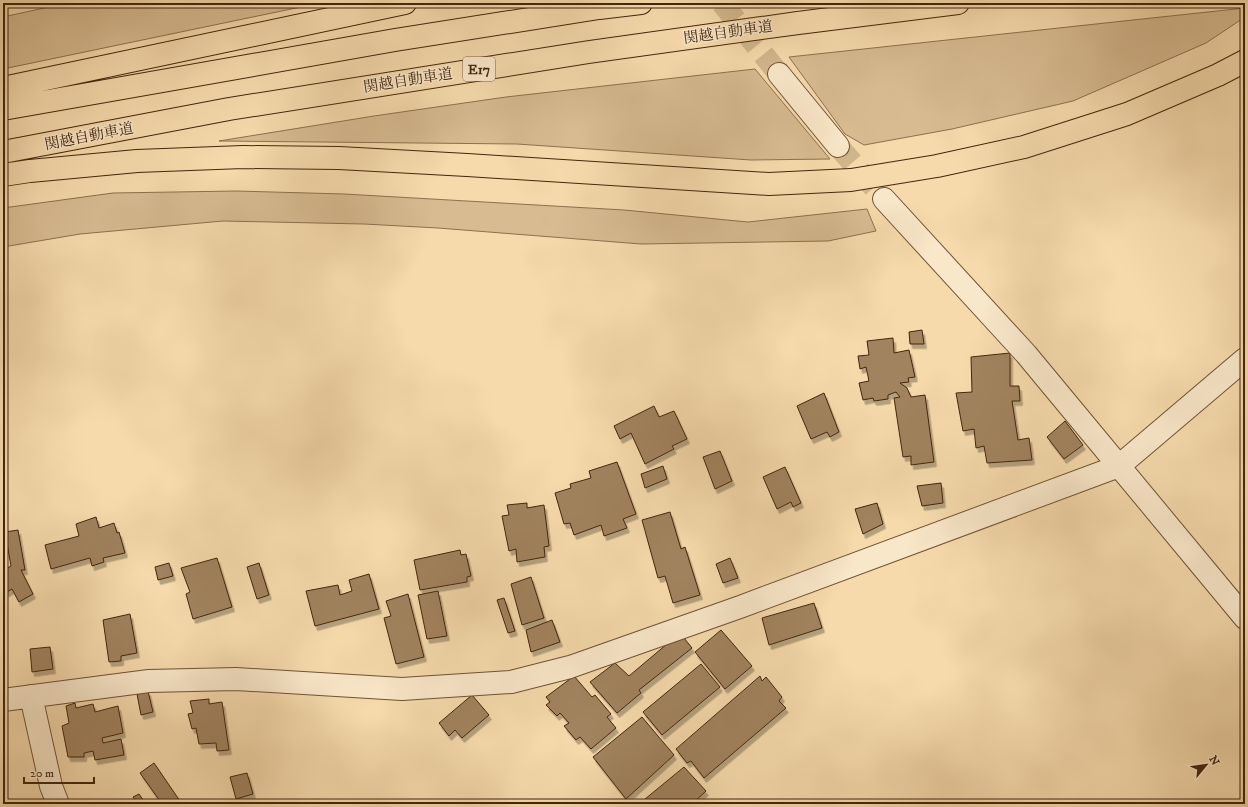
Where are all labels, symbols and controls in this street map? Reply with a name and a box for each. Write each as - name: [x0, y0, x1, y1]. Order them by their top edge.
- street label: 関越自動車道: [682, 17, 774, 48]
- road number: E17: [463, 57, 495, 81]
- street label: 関越自動車道: [362, 64, 454, 97]
- street label: 関越自動車道: [43, 119, 135, 154]
- north arrow: [1186, 745, 1226, 785]
- text: N: [1206, 753, 1222, 768]
- scale bar: [24, 759, 94, 785]
- text: 20 m: [30, 766, 54, 781]

